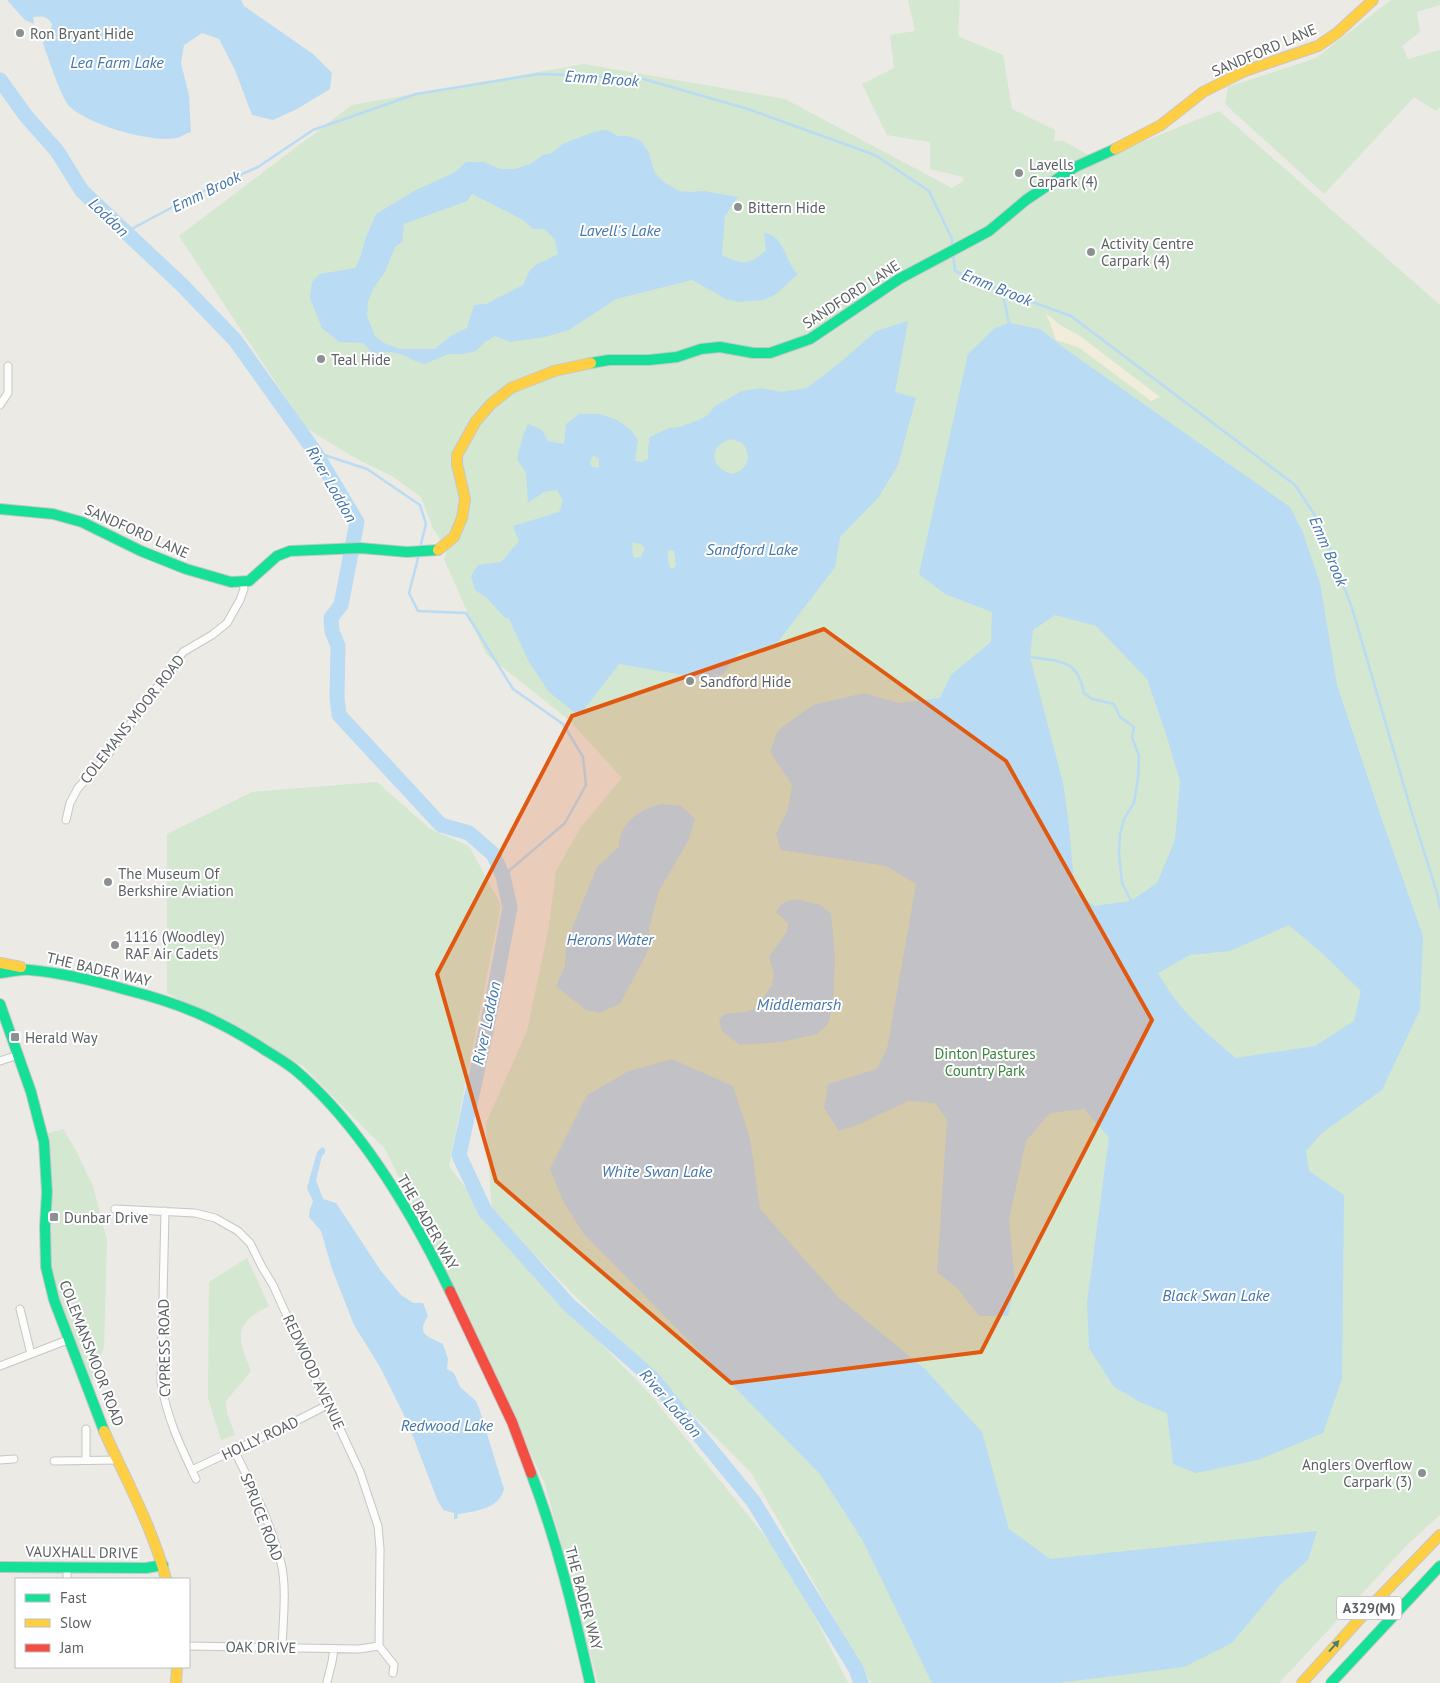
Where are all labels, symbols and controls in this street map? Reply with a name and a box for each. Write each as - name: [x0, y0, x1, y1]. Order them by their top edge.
- street label: SANDFORD LANE: [1209, 19, 1319, 81]
- place label: Ron Bryant Hide: [30, 24, 134, 43]
- marker: Ron Bryant Hide: [14, 27, 26, 39]
- water label: Lea Farm Lake: [70, 52, 164, 72]
- water label: Emm Brook: [564, 65, 640, 91]
- place label: Lavells Carpark (4): [1029, 155, 1098, 191]
- water label: Emm Brook: [168, 165, 244, 216]
- marker: Lavells Carpark (4): [1013, 167, 1025, 179]
- water label: Loddon: [85, 193, 133, 241]
- place label: Bittern Hide: [748, 198, 826, 217]
- marker: Bittern Hide: [732, 201, 744, 213]
- water label: Lavell's Lake: [579, 220, 661, 240]
- place label: Activity Centre Carpark (4): [1101, 234, 1194, 270]
- marker: Activity Centre Carpark (4): [1085, 246, 1097, 258]
- street label: SANDFORD LANE: [799, 255, 903, 333]
- water label: Emm Brook: [959, 264, 1036, 310]
- place label: Teal Hide: [331, 350, 391, 369]
- marker: Teal Hide: [315, 353, 327, 365]
- water label: River Loddon: [302, 442, 362, 526]
- street label: SANDFORD LANE: [82, 500, 192, 562]
- water label: Emm Brook: [1305, 513, 1353, 590]
- water label: Sandford Lake: [706, 539, 798, 559]
- street label: COLEMANS MOOR ROAD: [76, 651, 188, 787]
- place label: Sandford Hide: [700, 672, 791, 691]
- marker: Sandford Hide: [684, 675, 696, 687]
- place label: The Museum Of Berkshire Aviation: [118, 864, 234, 900]
- marker: The Museum Of Berkshire Aviation: [102, 876, 114, 888]
- place label: 1116 (Woodley) RAF Air Cadets: [125, 927, 225, 963]
- water label: Herons Water: [566, 929, 655, 949]
- marker: 1116 (Woodley) RAF Air Cadets: [109, 939, 121, 951]
- street label: THE BADER WAY: [45, 948, 154, 990]
- water label: River Loddon: [467, 980, 505, 1066]
- water label: Middlemarsh: [757, 994, 841, 1014]
- place label: Herald Way: [25, 1028, 98, 1047]
- marker: Herald Way: [9, 1031, 21, 1043]
- park label: Dinton Pastures Country Park: [934, 1044, 1036, 1080]
- water label: White Swan Lake: [602, 1161, 713, 1181]
- street label: THE BADER WAY: [393, 1171, 463, 1273]
- place label: Dunbar Drive: [64, 1208, 148, 1227]
- marker: Dunbar Drive: [48, 1211, 60, 1223]
- street label: COLEMANSMOOR ROAD: [55, 1277, 129, 1429]
- water label: Black Swan Lake: [1162, 1285, 1270, 1305]
- street label: CYPRESS ROAD: [154, 1299, 174, 1397]
- street label: REDWOOD AVENUE: [279, 1311, 349, 1433]
- water label: River Loddon: [636, 1364, 706, 1442]
- street label: HOLLY ROAD: [218, 1412, 302, 1464]
- water label: Redwood Lake: [401, 1415, 494, 1435]
- place label: Anglers Overflow Carpark (3): [1302, 1455, 1412, 1491]
- marker: Anglers Overflow Carpark (3): [1416, 1467, 1428, 1479]
- street label: SPRUCE ROAD: [237, 1470, 287, 1564]
- street label: VAUXHALL DRIVE: [24, 1541, 139, 1562]
- street label: THE BADER WAY: [561, 1544, 607, 1653]
- legend: [15, 1578, 190, 1668]
- text: Fast: [60, 1588, 87, 1607]
- road number: A329(M): [1336, 1596, 1402, 1620]
- text: Slow: [60, 1613, 91, 1632]
- street label: OAK DRIVE: [225, 1637, 297, 1657]
- text: Jam: [59, 1638, 84, 1657]
- one-way arrow: [1328, 1641, 1340, 1653]

